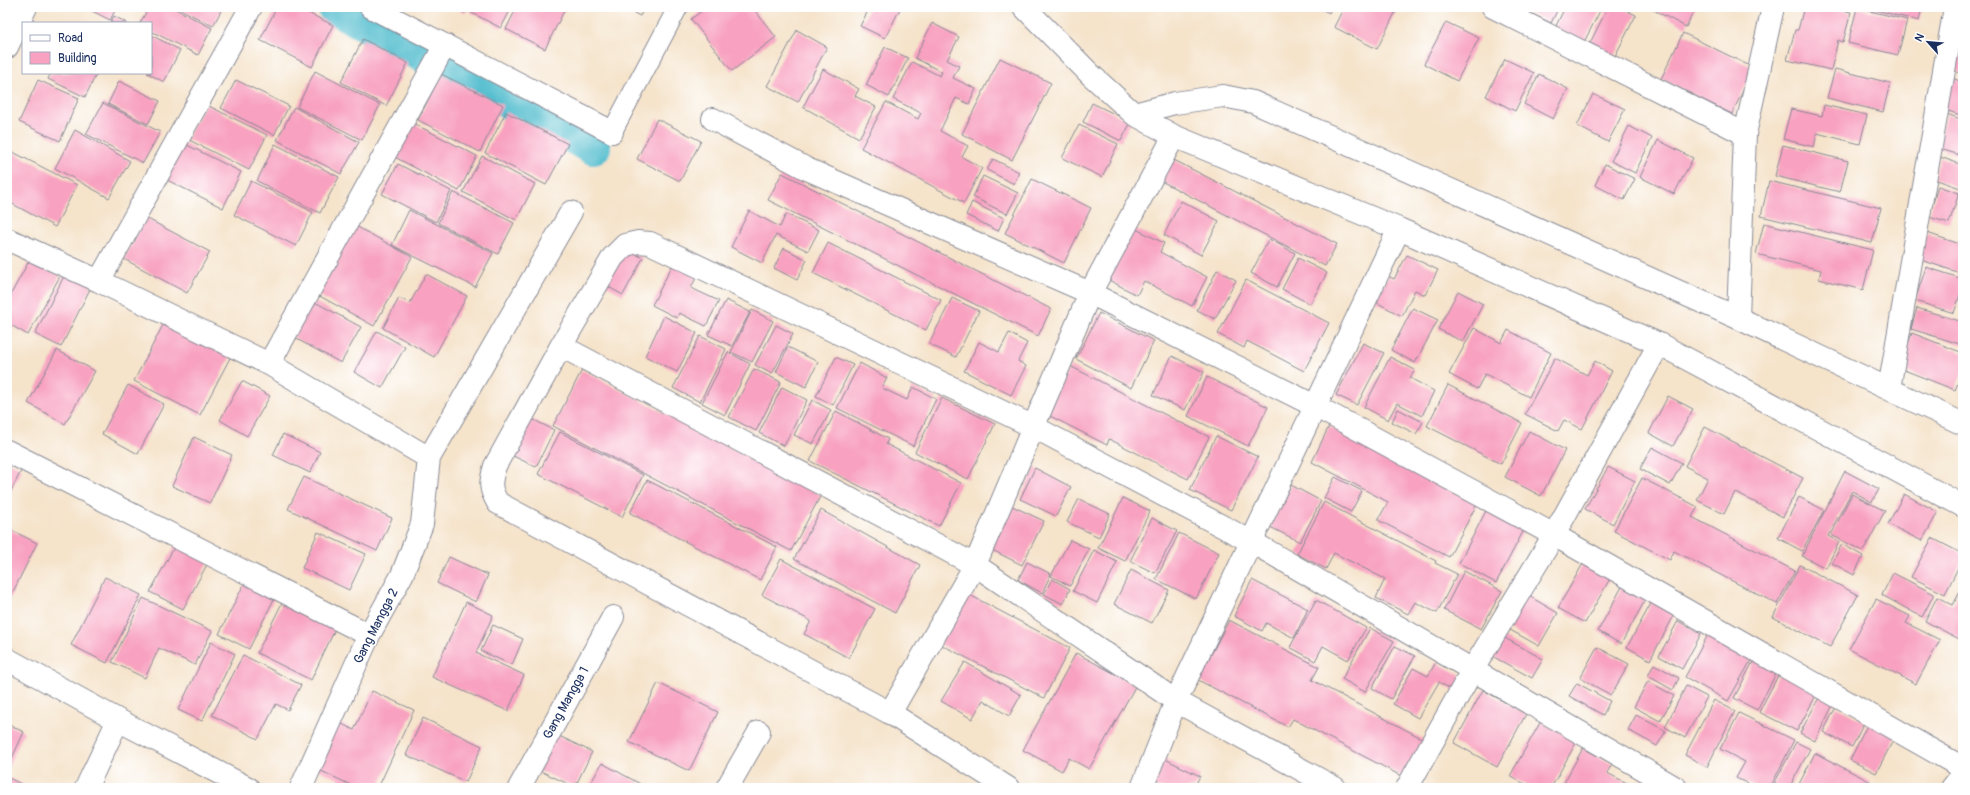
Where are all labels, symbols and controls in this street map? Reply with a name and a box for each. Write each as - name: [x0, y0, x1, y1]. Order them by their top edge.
- legend: [22, 22, 152, 74]
- north arrow: [1908, 22, 1948, 62]
- text: Road: [58, 31, 83, 46]
- text: N: [1912, 31, 1927, 44]
- text: Building: [58, 51, 97, 66]
- street label: Gang Mangga 2: [350, 586, 402, 666]
- street label: Gang Mangga 1: [540, 664, 592, 742]

